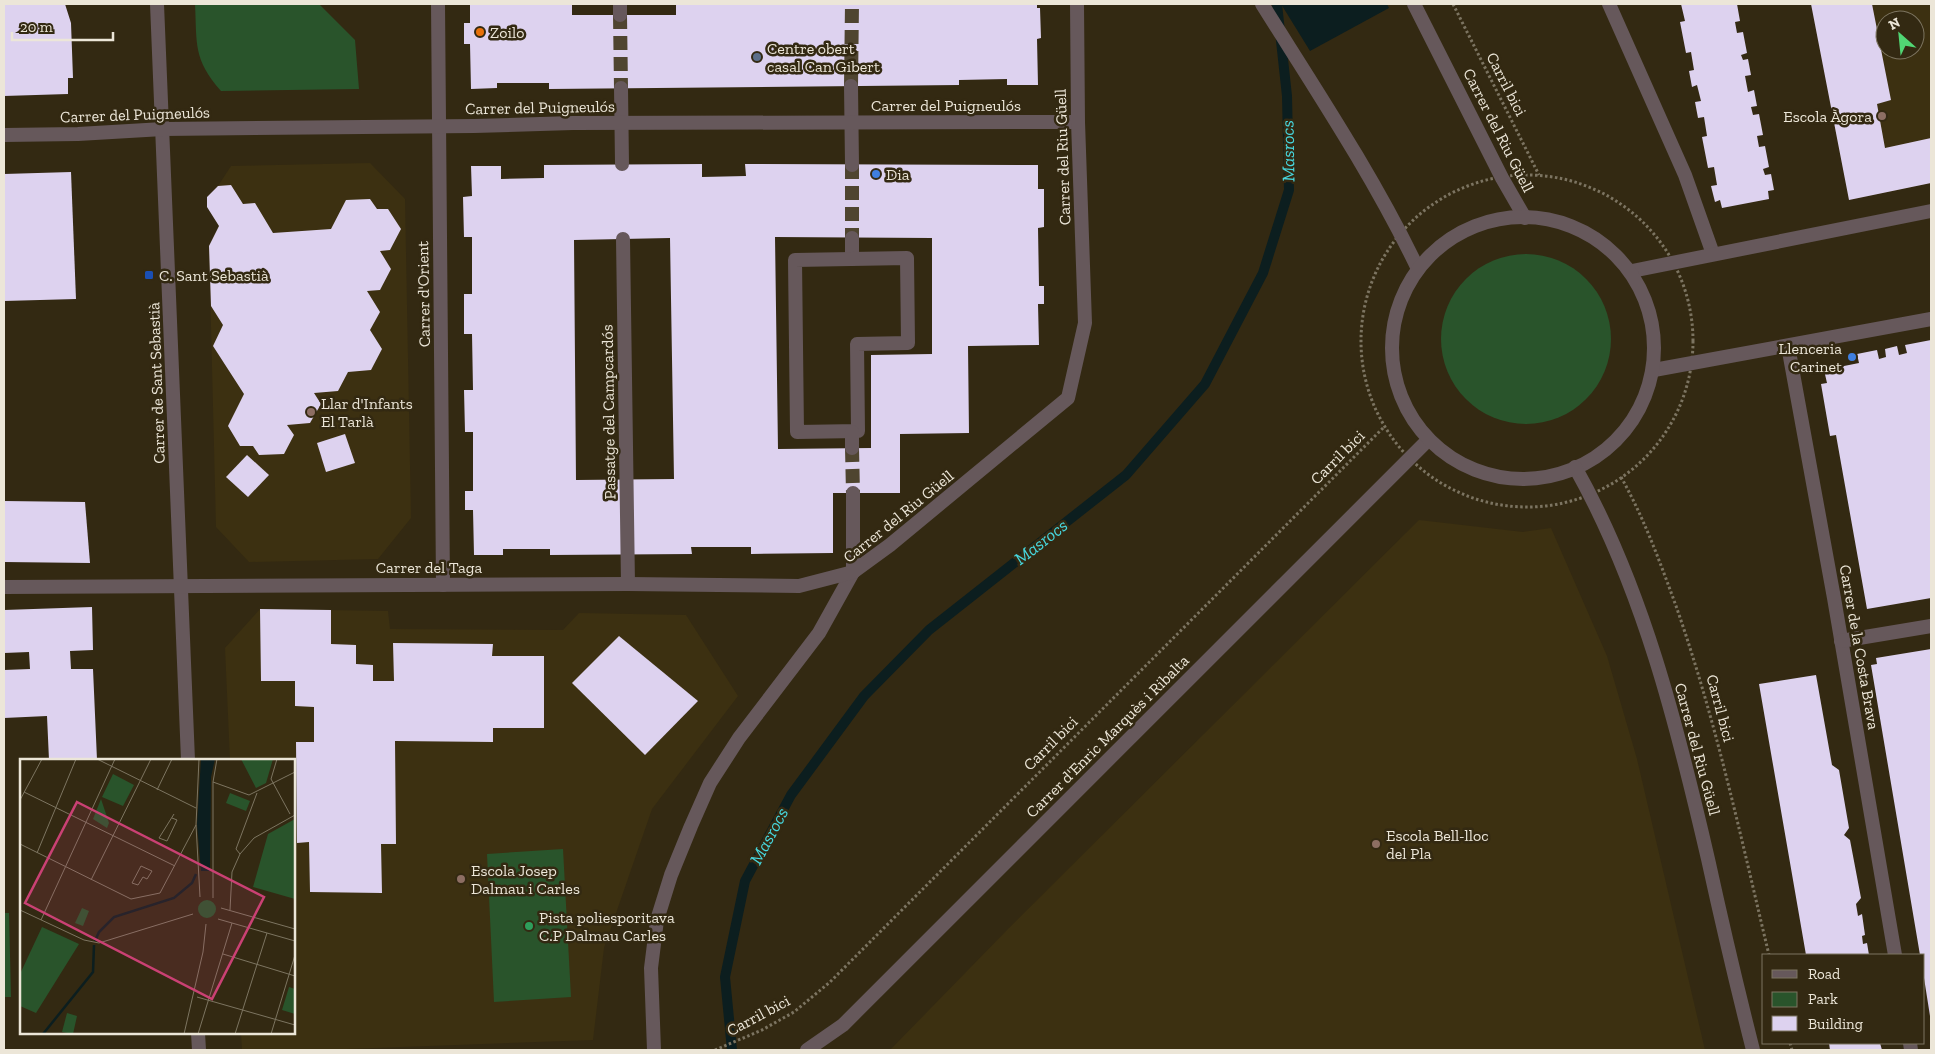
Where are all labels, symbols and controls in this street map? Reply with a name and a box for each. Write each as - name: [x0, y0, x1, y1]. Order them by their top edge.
- scale bar: [12, 10, 114, 42]
- north arrow: [1875, 10, 1925, 60]
- text: N: [1886, 14, 1903, 34]
- text: 20 m: [20, 18, 53, 36]
- place label: Zoilo: [490, 23, 524, 42]
- marker: Zoilo: [474, 26, 486, 38]
- place label: Centre obert casal Can Gibert: [767, 39, 880, 76]
- street label: Carril bici: [1482, 49, 1531, 120]
- marker: Centre obert casal Can Gibert: [751, 51, 763, 63]
- street label: Carrer del Riu Güell: [1459, 65, 1538, 195]
- street label: Carrer del Riu Güell: [1051, 89, 1074, 225]
- street label: Carrer del Puigneulós: [871, 96, 1021, 115]
- street label: Carrer del Puigneulós: [465, 97, 615, 118]
- street label: Carrer del Puigneulós: [60, 102, 210, 127]
- place label: Escola Àgora: [1783, 107, 1872, 126]
- marker: Escola Àgora: [1876, 110, 1888, 122]
- water label: Masrocs: [1276, 120, 1300, 182]
- place label: Dia: [886, 165, 910, 184]
- marker: Dia: [870, 168, 882, 180]
- street label: Carrer d'Orient: [413, 241, 434, 347]
- place label: C. Sant Sebastià: [159, 266, 269, 285]
- marker: C. Sant Sebastià: [143, 269, 155, 281]
- street label: Carrer de Sant Sebastià: [144, 302, 169, 464]
- street label: Passatge del Campcardós: [597, 324, 620, 500]
- place label: Llenceria Carinet: [1778, 339, 1842, 376]
- marker: Llenceria Carinet: [1846, 351, 1858, 363]
- place label: Llar d'Infants El Tarlà: [321, 394, 413, 431]
- marker: Llar d'Infants El Tarlà: [305, 406, 317, 418]
- street label: Carril bici: [1306, 426, 1369, 488]
- street label: Carrer del Riu Güell: [839, 466, 957, 567]
- water label: Masrocs: [1010, 514, 1072, 570]
- street label: Carrer del Taga: [376, 558, 483, 577]
- street label: Carrer de la Costa Brava: [1836, 563, 1883, 731]
- street label: Carrer d'Enric Marquès i Ribalta: [1022, 651, 1193, 822]
- street label: Carril bici: [1702, 672, 1739, 744]
- street label: Carrer del Riu Güell: [1671, 681, 1724, 817]
- street label: Carril bici: [1019, 712, 1082, 774]
- inset map: [20, 759, 295, 1034]
- water label: Masrocs: [745, 804, 793, 868]
- place label: Escola Bell-lloc del Pla: [1386, 826, 1489, 863]
- marker: Escola Bell-lloc del Pla: [1370, 838, 1382, 850]
- place label: Escola Josep Dalmau i Carles: [471, 861, 580, 898]
- marker: Escola Josep Dalmau i Carles: [455, 873, 467, 885]
- place label: Pista poliesporitava C.P Dalmau Carles: [539, 908, 675, 945]
- marker: Pista poliesporitava C.P Dalmau Carles: [523, 920, 535, 932]
- legend: [1762, 954, 1925, 1044]
- text: Road: [1808, 965, 1841, 983]
- text: Park: [1808, 990, 1838, 1008]
- street label: Carril bici: [723, 991, 794, 1040]
- text: Building: [1808, 1015, 1863, 1033]

